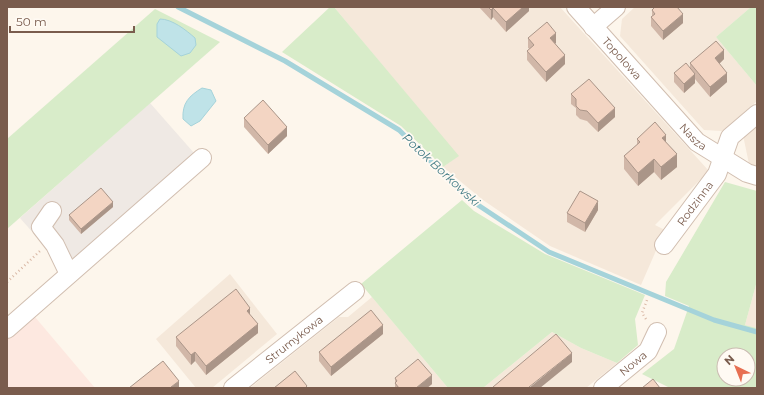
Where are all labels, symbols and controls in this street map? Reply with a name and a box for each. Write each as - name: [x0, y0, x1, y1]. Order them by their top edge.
- scale bar: [10, 8, 134, 34]
- text: 50 m: [16, 14, 47, 29]
- street label: Topolowa: [599, 34, 645, 83]
- street label: Nasza: [677, 120, 709, 153]
- water label: Potok Borkowski: [399, 130, 484, 210]
- street label: Rodzinna: [674, 178, 716, 228]
- street label: Strumykowa: [262, 312, 326, 367]
- north arrow: [716, 347, 756, 387]
- street label: Nowa: [616, 348, 650, 379]
- text: N: [721, 352, 737, 368]

